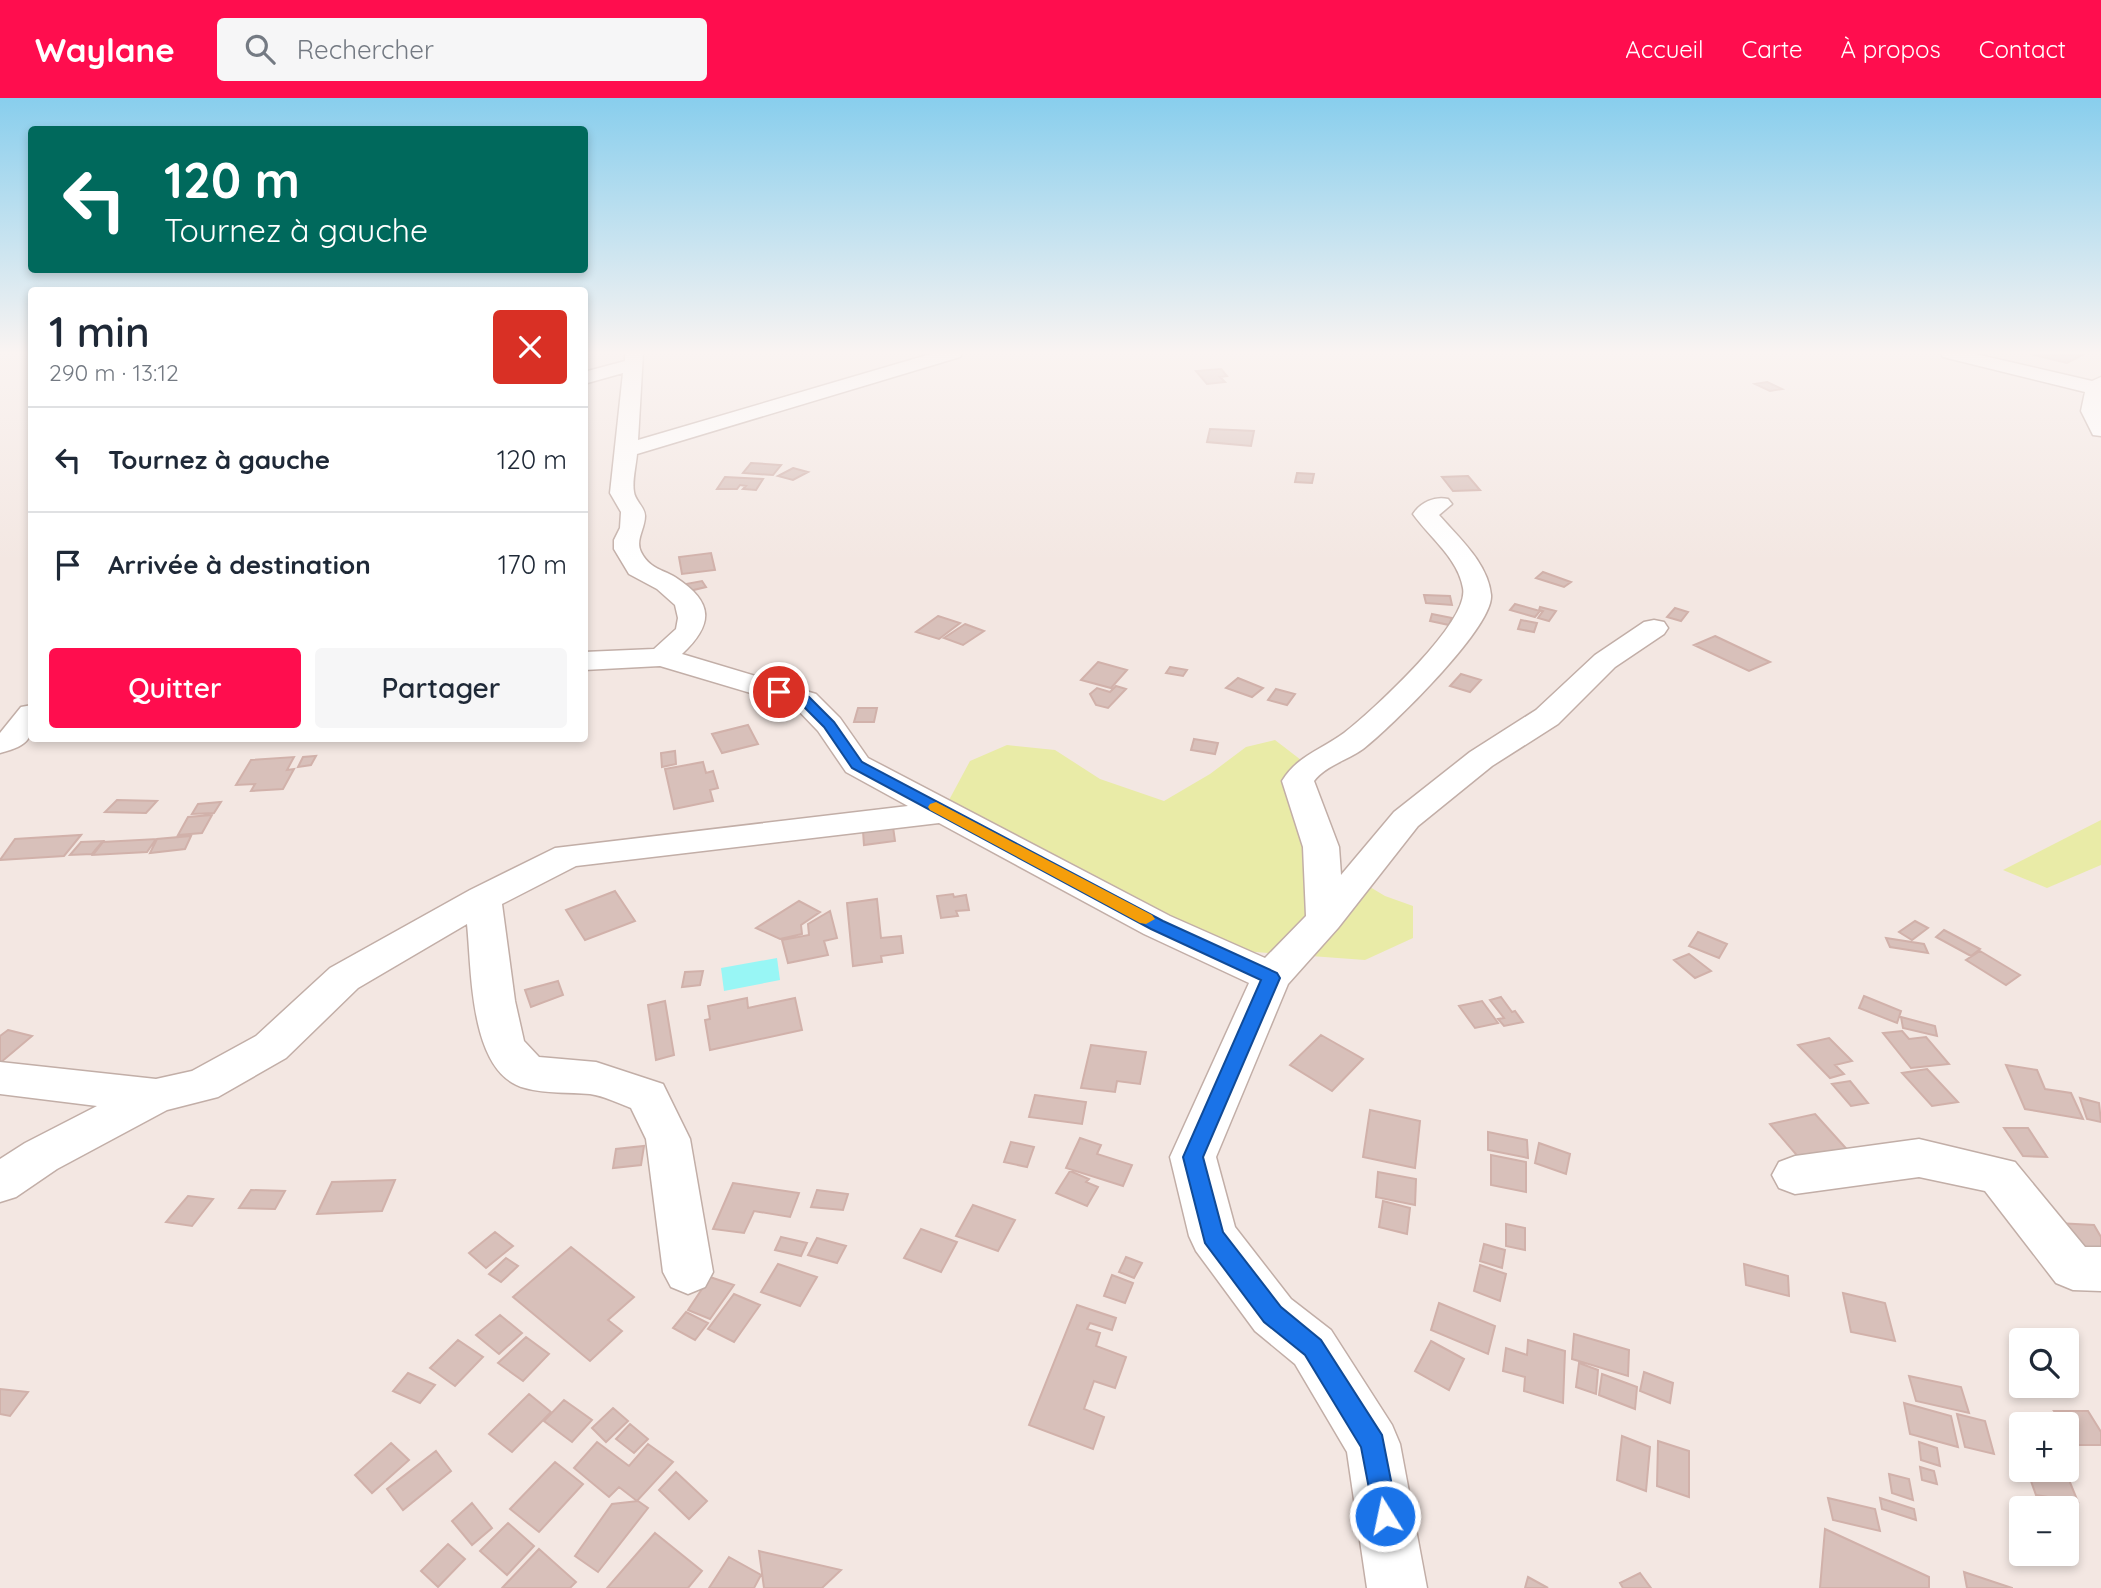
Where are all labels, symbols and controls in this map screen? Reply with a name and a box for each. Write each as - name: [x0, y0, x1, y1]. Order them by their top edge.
- search box: [217, 18, 707, 81]
- text: Waylane: [35, 29, 175, 70]
- icon: search: [241, 30, 279, 68]
- text: Rechercher: [297, 33, 434, 66]
- text: Accueil: [1625, 34, 1704, 64]
- text: Carte: [1742, 34, 1803, 64]
- text: À propos: [1841, 34, 1941, 64]
- text: Contact: [1979, 34, 2066, 64]
- text: 120 m: [164, 149, 300, 210]
- icon: left: [49, 154, 140, 245]
- text: Tournez à gauche: [164, 210, 428, 250]
- text: 1 min: [49, 305, 150, 358]
- button: close: [493, 310, 567, 384]
- text: 290 m · 13:12: [49, 358, 179, 387]
- icon: left: [49, 441, 87, 479]
- text: Tournez à gauche: [108, 443, 330, 476]
- text: 120 m: [497, 443, 567, 476]
- icon: arrive: [49, 546, 87, 584]
- text: Arrivée à destination: [108, 548, 371, 581]
- text: 170 m: [498, 548, 567, 581]
- button: Quitter: [49, 648, 301, 728]
- button: Partager: [315, 648, 567, 728]
- pin: [749, 662, 809, 722]
- icon: arrive: [760, 673, 798, 711]
- map controls: [2009, 1328, 2079, 1566]
- button: search: [2009, 1328, 2079, 1398]
- button: +: [2009, 1412, 2079, 1482]
- position arrow: [1348, 1479, 1422, 1553]
- button: −: [2009, 1496, 2079, 1566]

